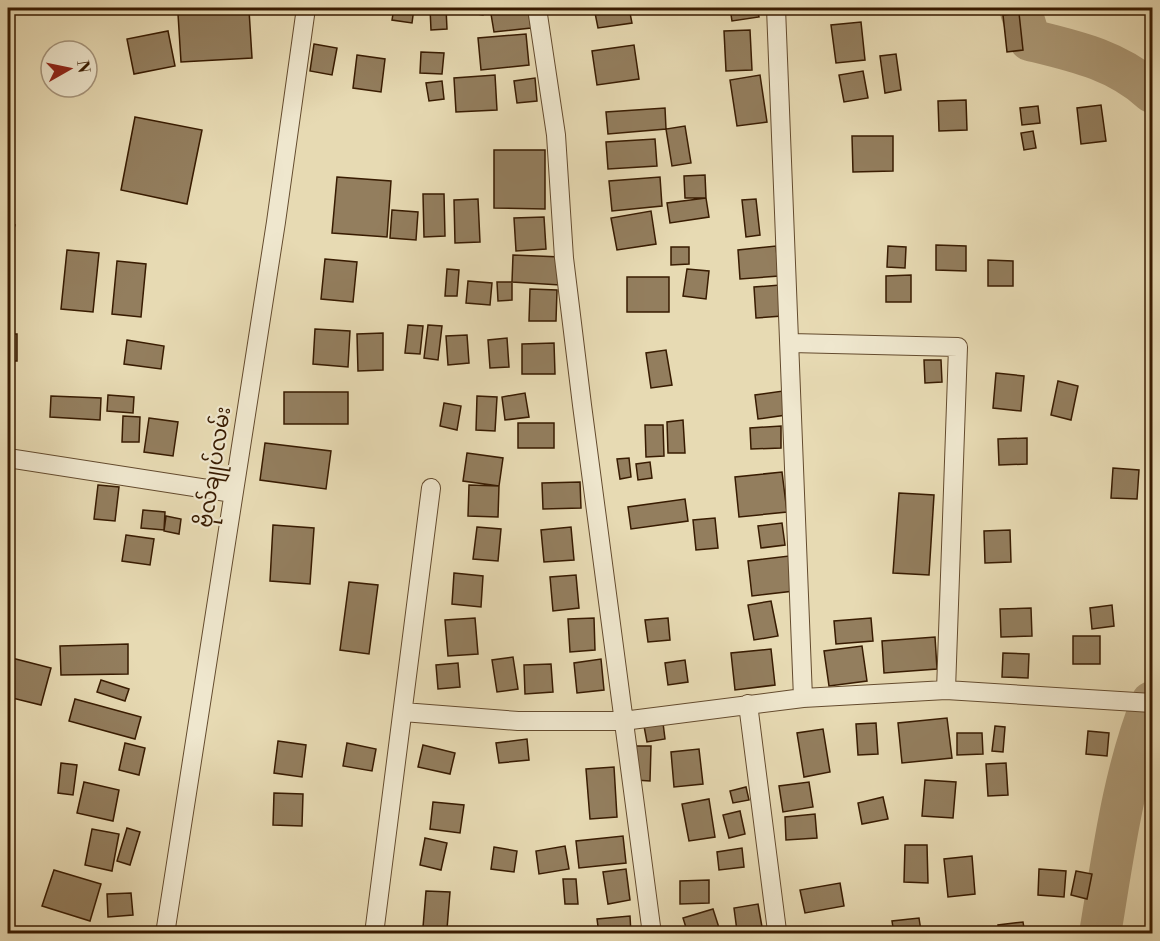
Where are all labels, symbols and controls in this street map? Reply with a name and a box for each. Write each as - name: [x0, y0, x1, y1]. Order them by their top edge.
- north arrow: [39, 39, 99, 99]
- text: N: [72, 59, 94, 75]
- street label: ဗိုလ်ချုပ်လမ်း: [189, 404, 241, 530]

